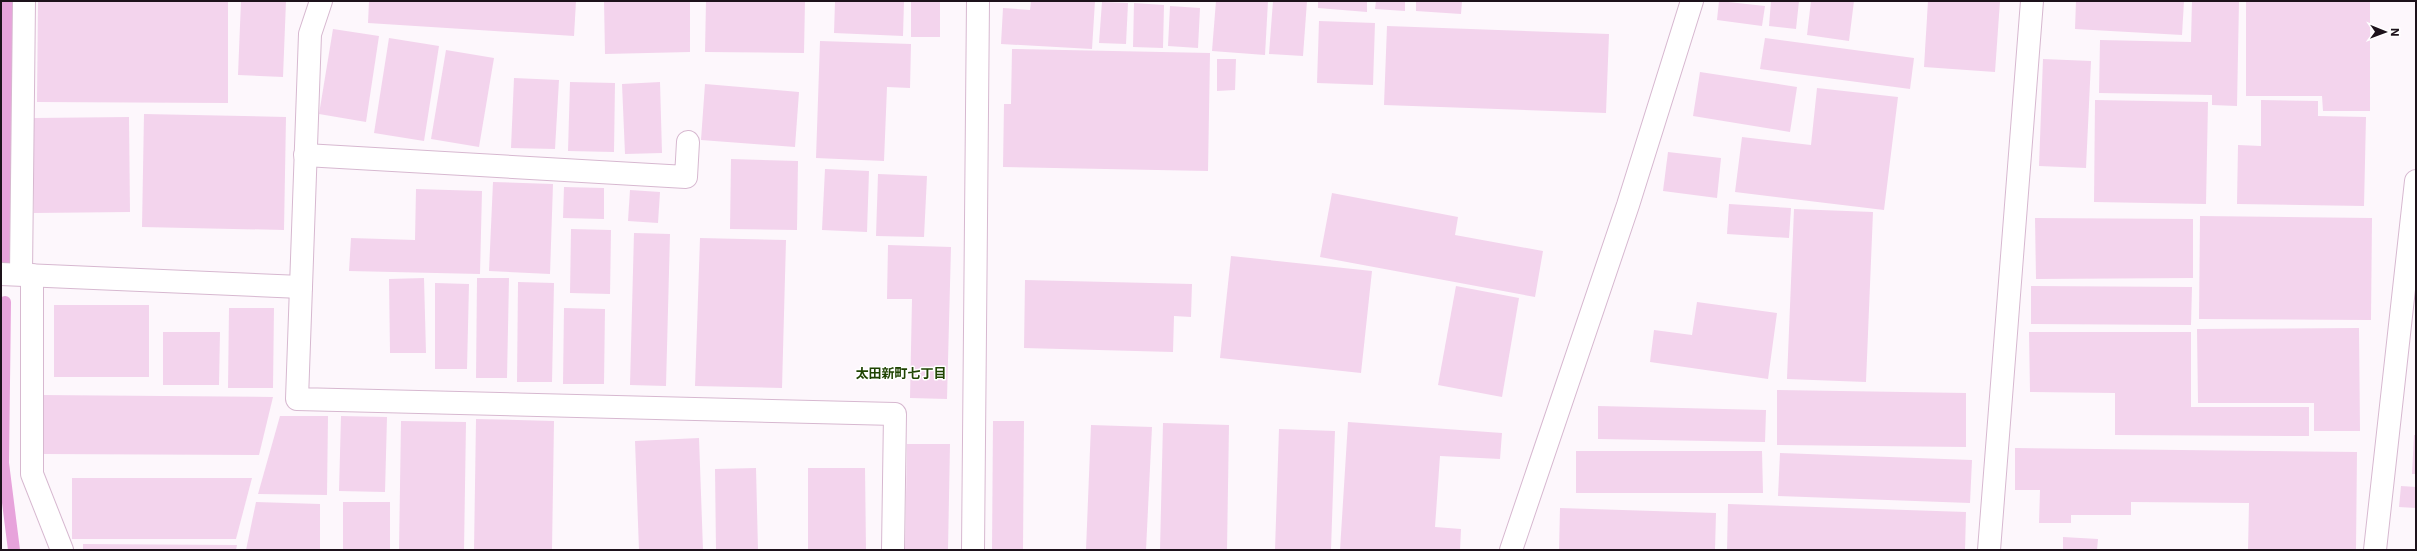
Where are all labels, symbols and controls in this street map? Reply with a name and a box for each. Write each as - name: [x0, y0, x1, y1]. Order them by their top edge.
- north arrow: [2365, 12, 2405, 52]
- text: N: [2388, 28, 2402, 36]
- district label: 太田新町七丁目: [855, 365, 947, 381]

